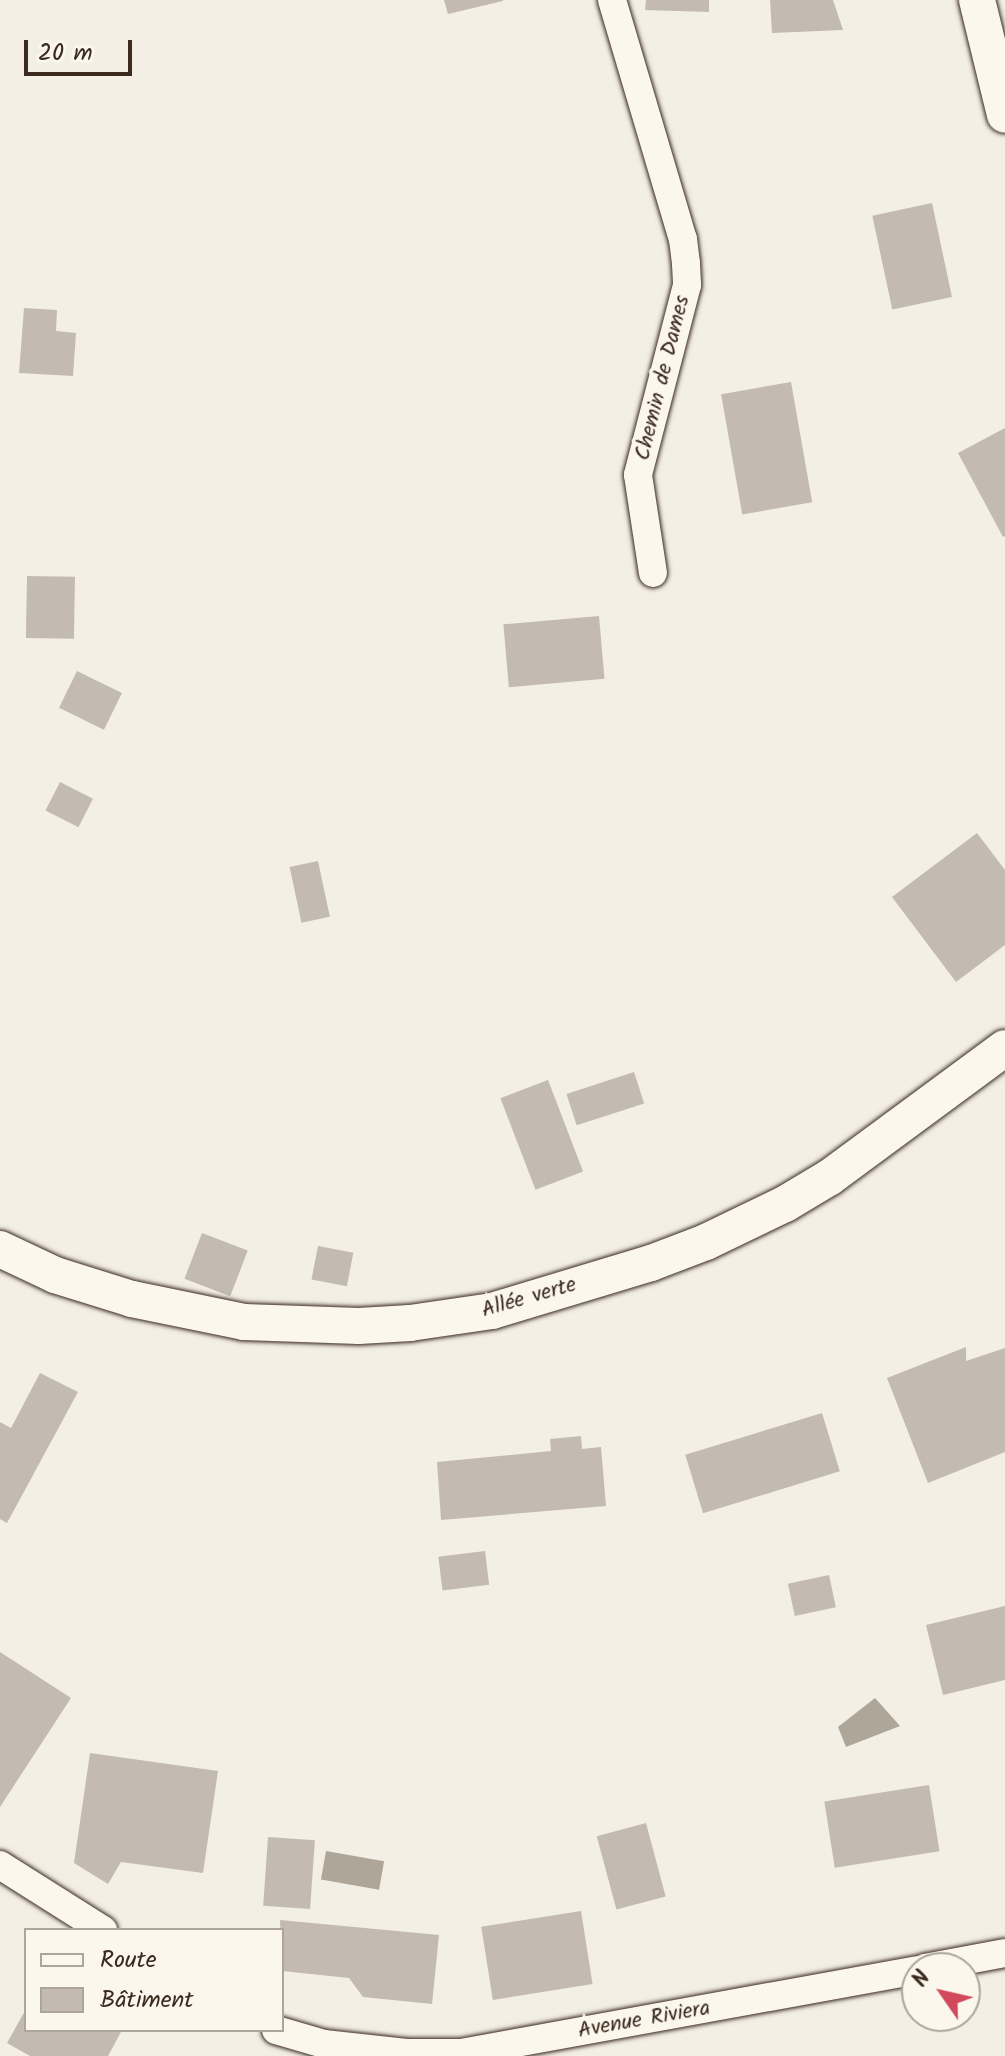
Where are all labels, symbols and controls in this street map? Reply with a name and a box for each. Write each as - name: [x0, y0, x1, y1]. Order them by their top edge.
- scale bar: [28, 24, 136, 74]
- text: 20 m: [38, 34, 93, 73]
- street label: Chemin de Dames: [630, 293, 696, 463]
- street label: Allée verte: [479, 1272, 579, 1324]
- legend: [24, 1928, 284, 2032]
- text: Route: [100, 1941, 157, 1980]
- north arrow: [901, 1952, 981, 2032]
- text: N: [904, 1964, 941, 1995]
- text: Bâtiment: [100, 1981, 194, 2020]
- street label: Avenue Riviera: [576, 1995, 712, 2045]

